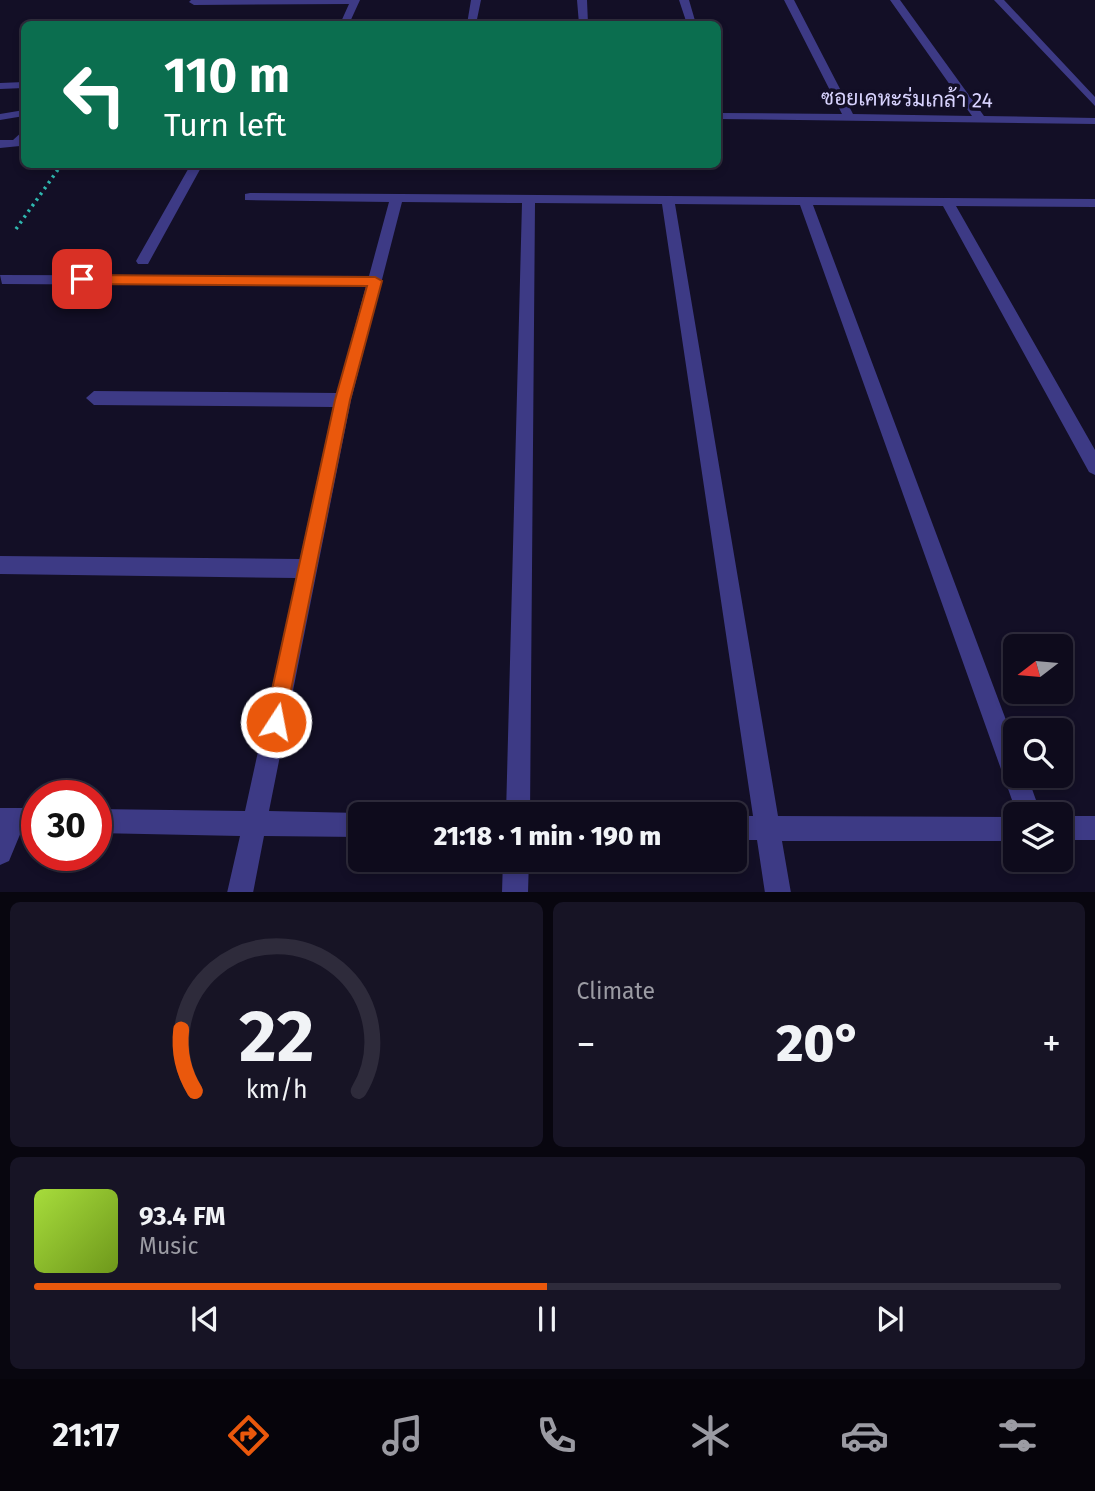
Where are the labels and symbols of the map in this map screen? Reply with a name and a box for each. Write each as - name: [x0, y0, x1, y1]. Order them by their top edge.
- street label: ซอยเคหะร่มเกล้า 24: [821, 85, 993, 113]
- pin: [52, 249, 112, 309]
- north arrow: [1003, 634, 1073, 704]
- position arrow: [239, 685, 313, 759]
- speed limit sign: 30: [21, 780, 112, 871]

